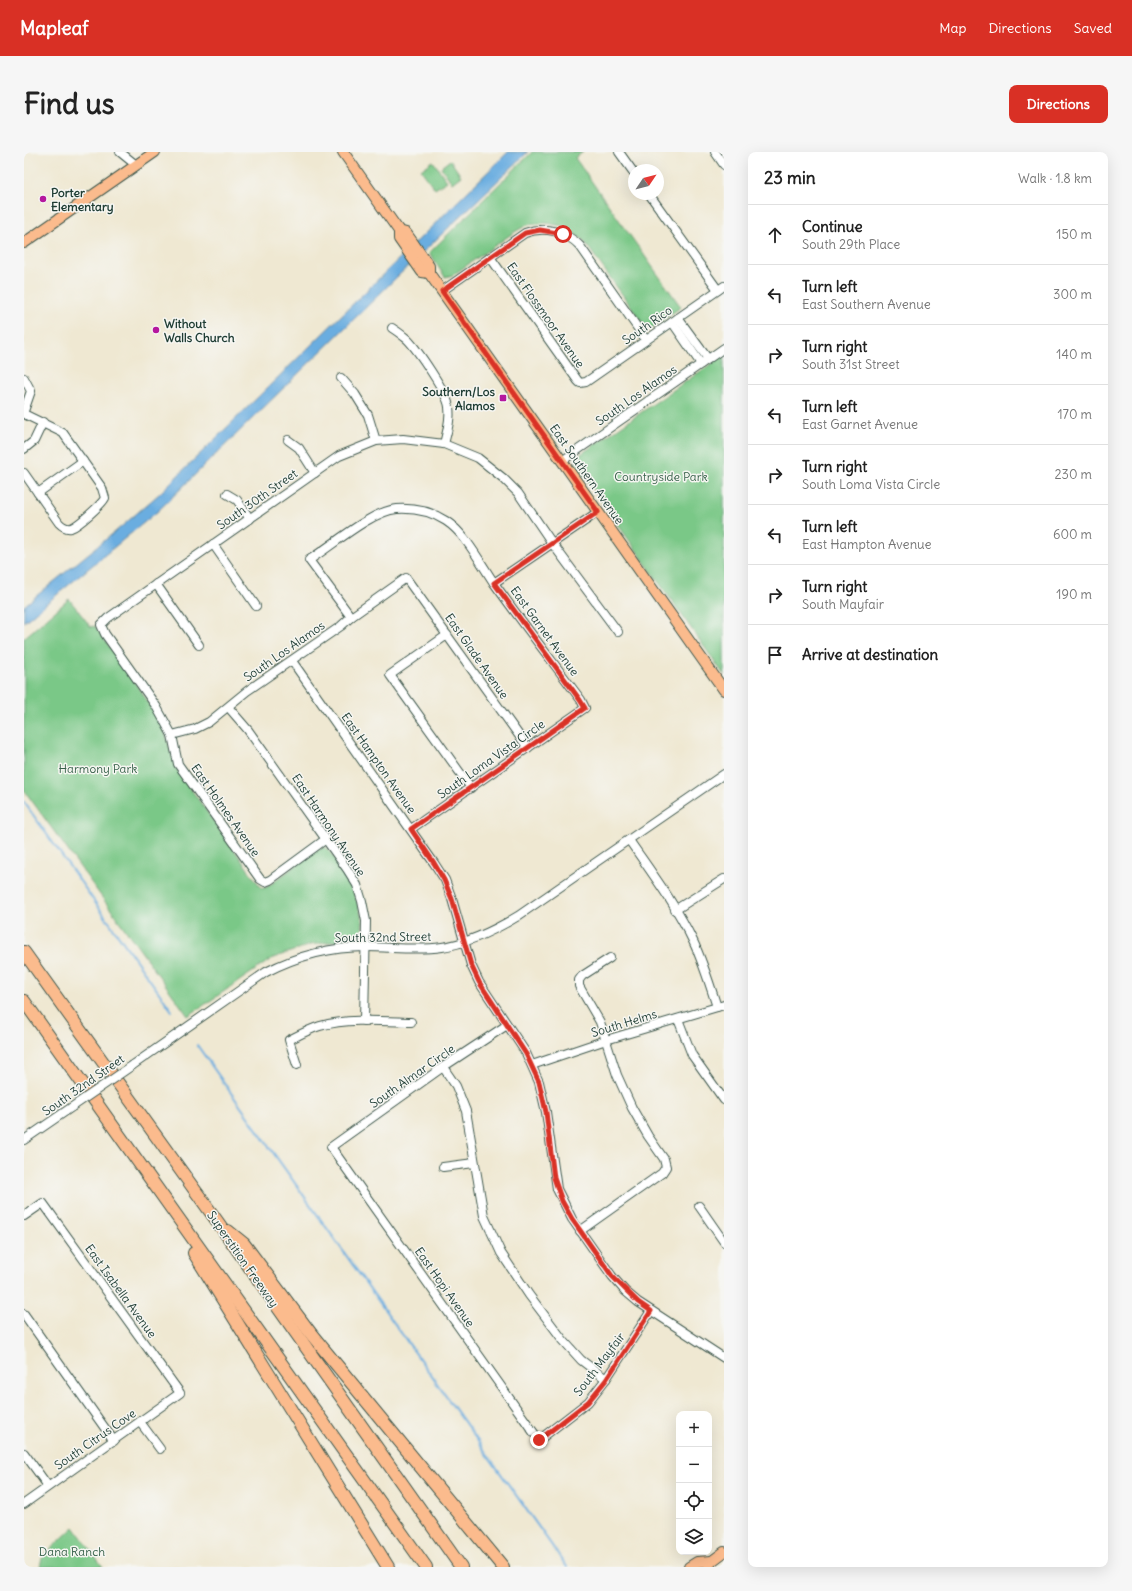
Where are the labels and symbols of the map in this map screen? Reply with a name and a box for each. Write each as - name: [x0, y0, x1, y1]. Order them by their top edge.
- north arrow: [628, 164, 664, 200]
- place label: Porter Elementary: [51, 185, 114, 215]
- marker: Porter Elementary: [38, 194, 48, 204]
- route start: [554, 225, 572, 243]
- street label: East Flossmoor Avenue: [504, 259, 588, 371]
- street label: South Rico: [619, 302, 675, 348]
- place label: Without Walls Church: [164, 316, 235, 345]
- marker: Without Walls Church: [151, 325, 161, 335]
- street label: South Los Alamos: [593, 361, 679, 429]
- place label: Southern/Los Alamos: [422, 384, 496, 413]
- marker: Southern/Los Alamos: [498, 393, 508, 403]
- street label: East Southern Avenue: [547, 421, 627, 527]
- street label: South 30th Street: [214, 466, 300, 532]
- park label: Countryside Park: [614, 469, 708, 484]
- street label: East Garnet Avenue: [507, 583, 583, 679]
- street label: East Glade Avenue: [442, 610, 512, 702]
- street label: South Los Alamos: [241, 617, 327, 685]
- street label: East Hampton Avenue: [339, 710, 419, 816]
- street label: South Loma Vista Circle: [434, 716, 548, 802]
- park label: Harmony Park: [59, 761, 138, 776]
- street label: East Holmes Avenue: [188, 761, 264, 859]
- street label: East Harmony Avenue: [289, 771, 369, 879]
- street label: South 32nd Street: [335, 929, 431, 945]
- street label: South Helms: [589, 1006, 659, 1040]
- street label: South Almar Circle: [367, 1041, 457, 1111]
- street label: South 32nd Street: [39, 1051, 127, 1119]
- street label: Superstition Freeway: [204, 1208, 282, 1310]
- street label: East Isabella Avenue: [82, 1241, 160, 1341]
- street label: East Hopi Avenue: [412, 1244, 478, 1330]
- street label: South Mayfair: [570, 1329, 628, 1399]
- street label: South Citrus Cove: [51, 1405, 139, 1473]
- route end: [530, 1431, 548, 1449]
- park label: Dana Ranch: [39, 1544, 105, 1559]

